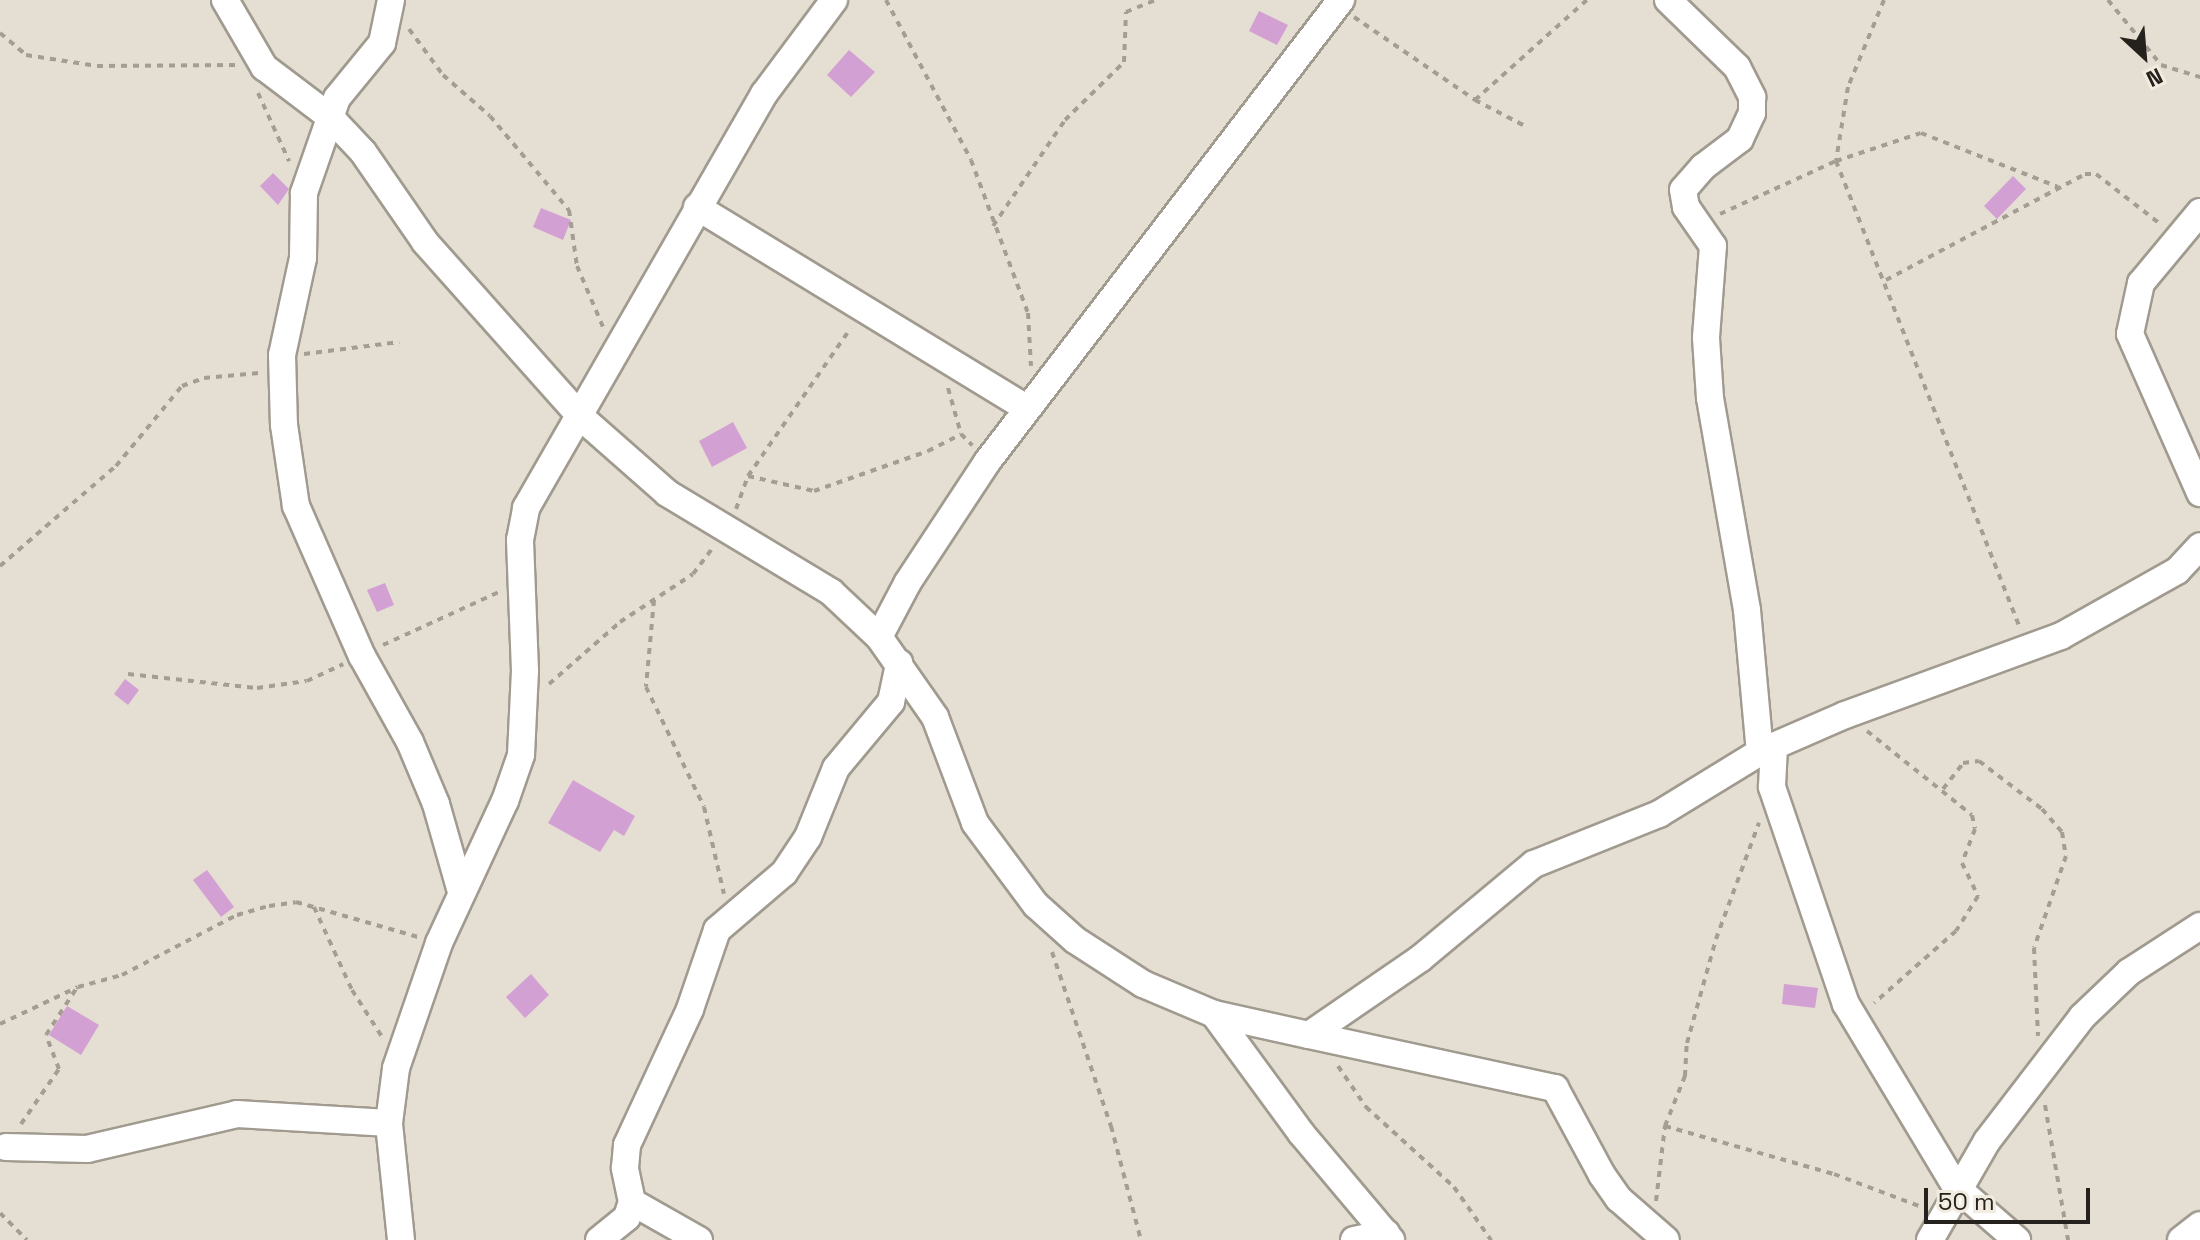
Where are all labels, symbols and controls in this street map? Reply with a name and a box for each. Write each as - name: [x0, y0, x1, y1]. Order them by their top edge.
- north arrow: [2104, 16, 2184, 96]
- text: N: [2142, 62, 2167, 93]
- scale bar: [1928, 1172, 2094, 1222]
- text: 50 m: [1938, 1186, 1995, 1217]

